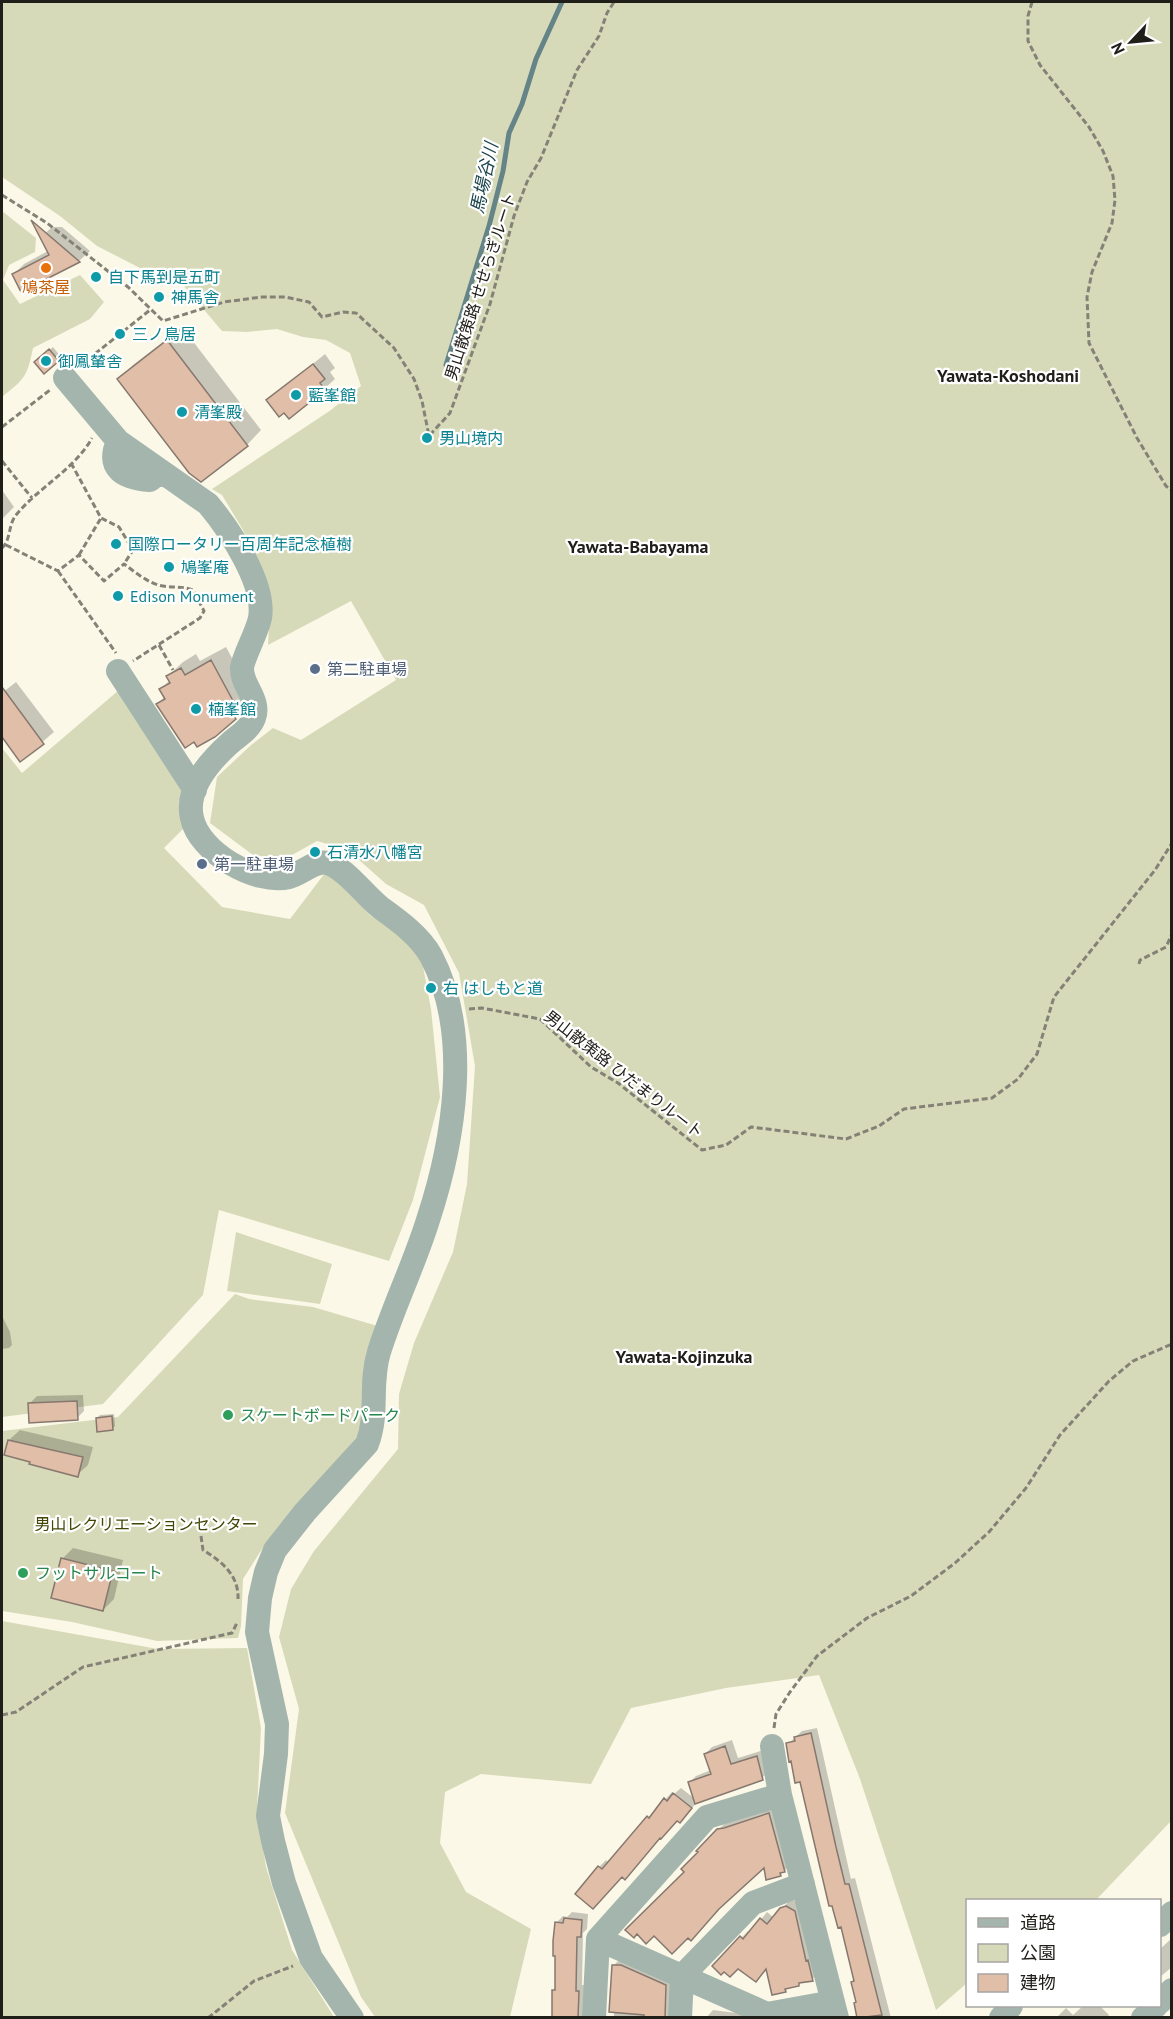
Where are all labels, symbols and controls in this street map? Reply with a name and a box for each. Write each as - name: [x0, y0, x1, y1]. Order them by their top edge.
- north arrow: [1101, 12, 1161, 72]
- text: N: [1106, 39, 1129, 58]
- water label: 馬場谷川: [465, 138, 503, 216]
- street label: 男山散策路 せせらぎルート: [440, 190, 520, 382]
- marker: 鳩茶屋: [39, 261, 53, 275]
- place label: 自下馬到是五町: [108, 267, 220, 287]
- marker: 自下馬到是五町: [89, 270, 103, 284]
- place label: 鳩茶屋: [22, 277, 70, 297]
- place label: 神馬舎: [171, 287, 219, 307]
- marker: 神馬舎: [152, 290, 166, 304]
- place label: 三ノ鳥居: [132, 324, 196, 344]
- marker: 三ノ鳥居: [113, 327, 127, 341]
- place label: 御鳳輦舎: [58, 351, 122, 371]
- marker: 御鳳輦舎: [39, 354, 53, 368]
- district label: Yawata-Koshodani: [936, 364, 1079, 387]
- place label: 藍峯館: [308, 385, 356, 405]
- marker: 藍峯館: [289, 388, 303, 402]
- place label: 清峯殿: [194, 402, 242, 422]
- marker: 清峯殿: [175, 405, 189, 419]
- place label: 男山境内: [439, 428, 503, 448]
- marker: 男山境内: [420, 431, 434, 445]
- place label: 国際ロータリー百周年記念植樹: [128, 534, 352, 554]
- district label: Yawata-Babayama: [567, 535, 709, 558]
- marker: 国際ロータリー百周年記念植樹: [109, 537, 123, 551]
- place label: 鳩峯庵: [181, 557, 229, 577]
- marker: 鳩峯庵: [162, 560, 176, 574]
- place label: Edison Monument: [130, 586, 254, 606]
- marker: Edison Monument: [111, 589, 125, 603]
- place label: 第二駐車場: [327, 659, 407, 679]
- marker: 第二駐車場: [308, 662, 322, 676]
- place label: 楠峯館: [208, 699, 256, 719]
- marker: 楠峯館: [189, 702, 203, 716]
- place label: 石清水八幡宮: [327, 842, 423, 862]
- marker: 石清水八幡宮: [308, 845, 322, 859]
- place label: 第一駐車場: [214, 854, 294, 874]
- marker: 第一駐車場: [195, 857, 209, 871]
- place label: 右 はしもと道: [443, 978, 543, 998]
- marker: 右 はしもと道: [424, 981, 438, 995]
- street label: 男山散策路 ひだまりルート: [541, 1006, 707, 1142]
- district label: Yawata-Kojinzuka: [614, 1345, 753, 1368]
- place label: スケートボードパーク: [240, 1405, 400, 1425]
- marker: スケートボードパーク: [221, 1408, 235, 1422]
- park label: 男山レクリエーションセンター: [34, 1514, 258, 1534]
- place label: フットサルコート: [35, 1563, 163, 1583]
- marker: フットサルコート: [16, 1566, 30, 1580]
- legend: [966, 1899, 1161, 2007]
- text: 道路: [1020, 1911, 1056, 1934]
- text: 公園: [1020, 1941, 1056, 1964]
- text: 建物: [1020, 1971, 1056, 1994]

